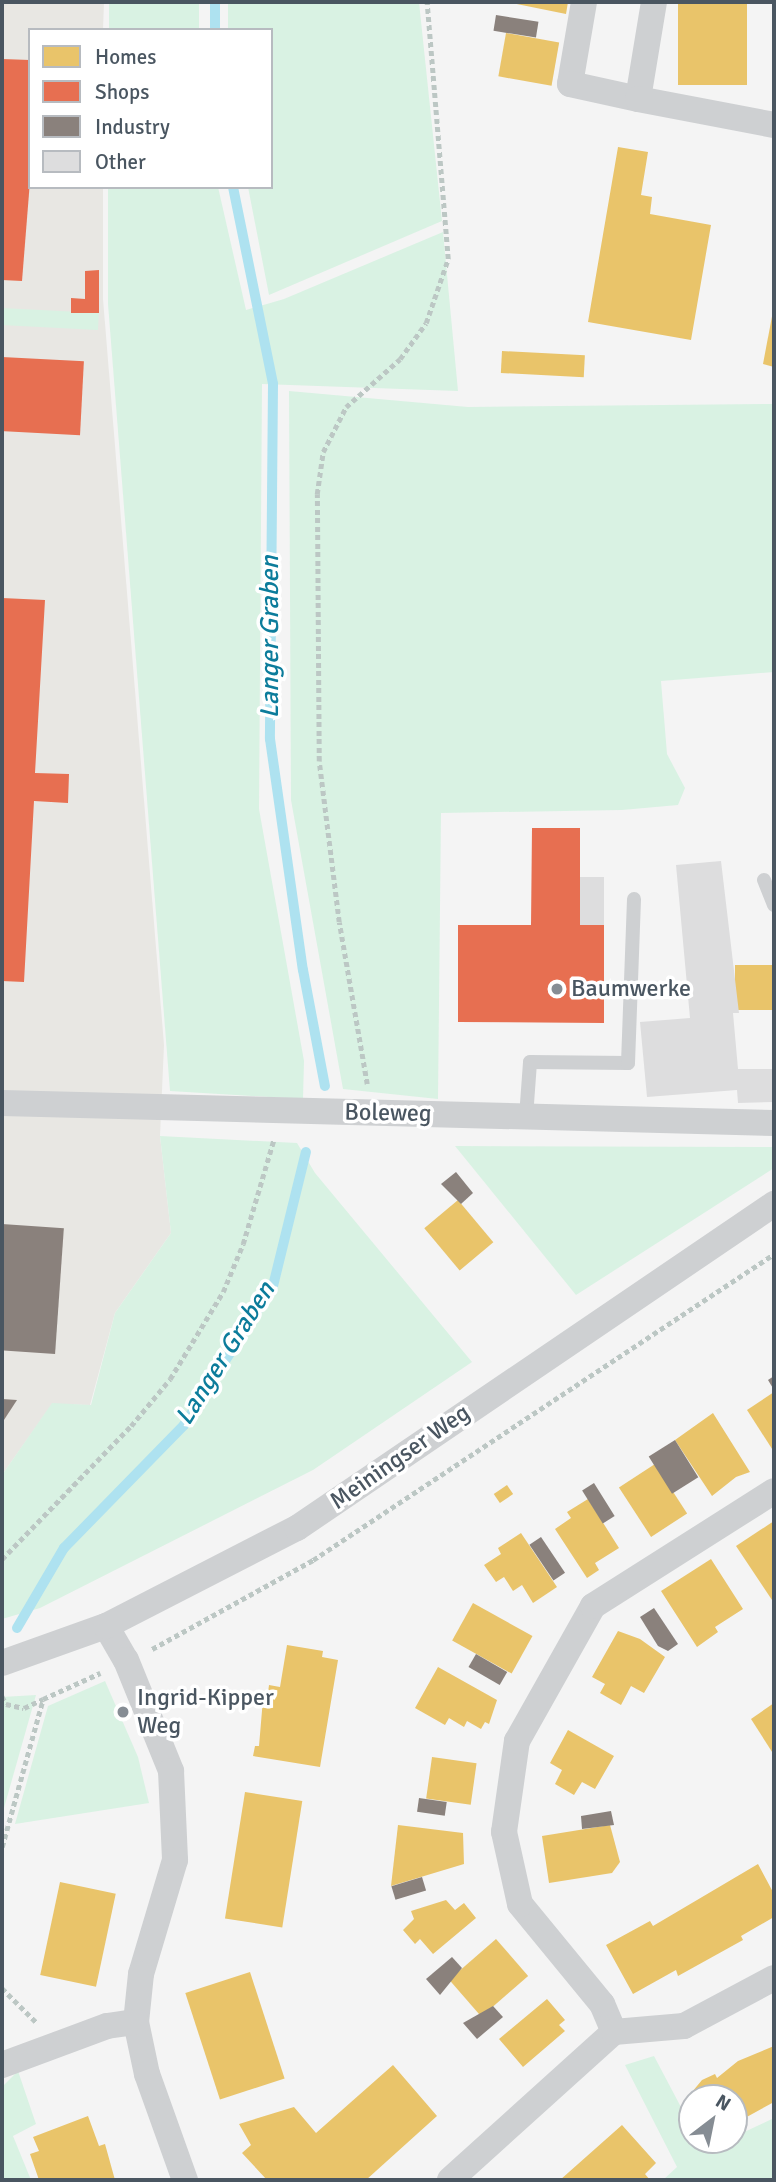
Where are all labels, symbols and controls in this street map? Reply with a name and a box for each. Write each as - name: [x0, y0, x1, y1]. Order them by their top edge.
- legend: [28, 28, 273, 189]
- text: Homes: [95, 44, 157, 70]
- text: Shops: [95, 79, 149, 105]
- text: Industry: [95, 114, 170, 140]
- text: Other: [95, 149, 146, 175]
- water label: Langer Graben: [255, 556, 287, 718]
- place label: Baumwerke: [571, 975, 691, 1003]
- marker: Baumwerke: [549, 981, 565, 997]
- street label: Boleweg: [344, 1098, 432, 1128]
- water label: Langer Graben: [170, 1277, 282, 1431]
- street label: Meiningser Weg: [325, 1398, 475, 1516]
- place label: Ingrid-Kipper Weg: [137, 1684, 274, 1740]
- marker: Ingrid-Kipper Weg: [115, 1704, 131, 1720]
- north arrow: [678, 2084, 748, 2154]
- text: N: [711, 2089, 735, 2117]

